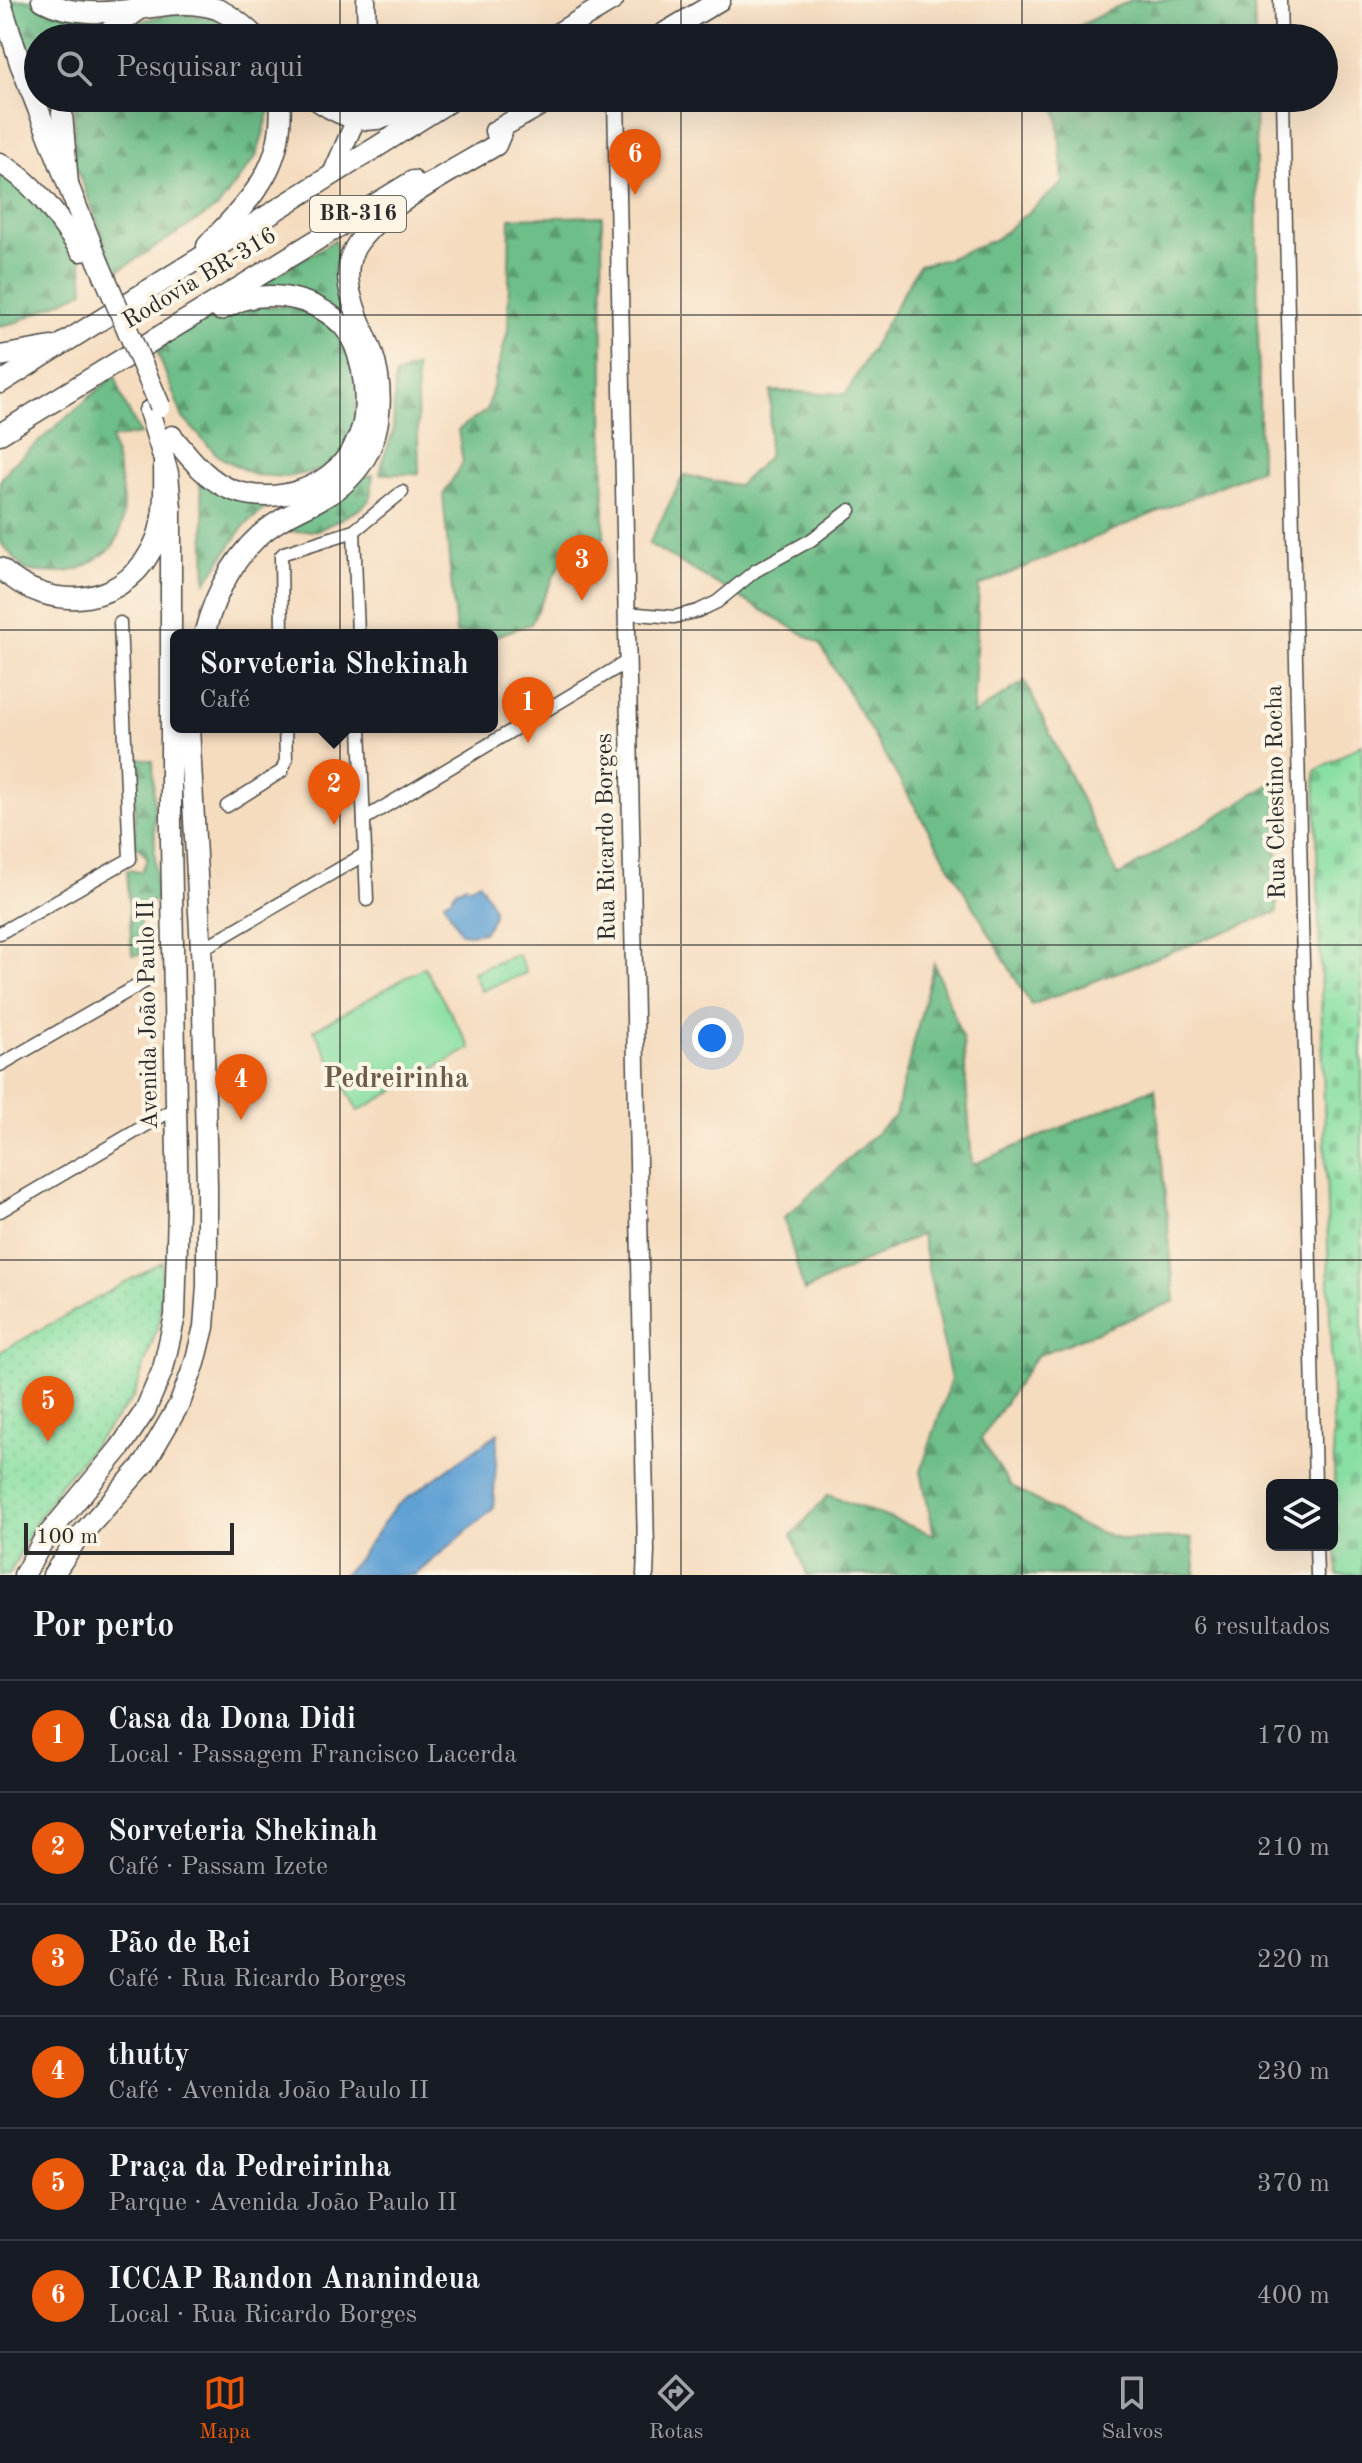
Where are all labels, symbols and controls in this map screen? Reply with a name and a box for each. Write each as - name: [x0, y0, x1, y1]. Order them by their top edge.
- search box: [24, 24, 1338, 112]
- icon: search: [52, 46, 96, 90]
- text: Pesquisar aqui: [116, 53, 303, 83]
- pin: 6: [609, 129, 661, 195]
- road number: BR-316: [310, 196, 406, 232]
- street label: Rodovia BR-316: [119, 224, 281, 334]
- pin: 3: [556, 535, 608, 601]
- popup: [170, 629, 498, 733]
- text: Sorveteria Shekinah: [199, 650, 469, 680]
- pin: 1: [502, 677, 554, 743]
- street label: Rua Celestino Rocha: [1263, 684, 1291, 899]
- text: Café: [199, 687, 250, 713]
- street label: Rua Ricardo Borges: [593, 733, 621, 941]
- pin: 2: [308, 759, 360, 825]
- street label: Avenida João Paulo II: [135, 900, 163, 1130]
- your location: [692, 1018, 732, 1058]
- pin: 4: [215, 1054, 267, 1120]
- district label: Pedreirinha: [323, 1066, 469, 1094]
- pin: 5: [22, 1376, 74, 1442]
- map controls: [1266, 1479, 1338, 1551]
- button: layers: [1266, 1479, 1338, 1551]
- scale bar: [24, 1519, 234, 1555]
- text: 100 m: [36, 1526, 98, 1548]
- text: Por perto: [32, 1610, 174, 1644]
- text: 6 resultados: [1193, 1614, 1330, 1640]
- text: Casa da Dona Didi: [108, 1705, 356, 1735]
- text: 1: [50, 1723, 66, 1749]
- text: 170 m: [1257, 1723, 1330, 1749]
- text: Local · Passagem Francisco Lacerda: [108, 1742, 517, 1768]
- text: Sorveteria Shekinah: [108, 1817, 378, 1847]
- text: 2: [50, 1835, 66, 1861]
- text: 210 m: [1257, 1835, 1330, 1861]
- text: Café · Passam Izete: [108, 1854, 328, 1880]
- text: Pão de Rei: [108, 1929, 251, 1959]
- text: 3: [50, 1947, 66, 1973]
- text: 220 m: [1257, 1947, 1330, 1973]
- text: Café · Rua Ricardo Borges: [108, 1966, 406, 1992]
- text: thutty: [108, 2041, 190, 2071]
- text: 4: [50, 2059, 66, 2085]
- text: 230 m: [1257, 2059, 1330, 2085]
- text: Café · Avenida João Paulo II: [108, 2078, 429, 2104]
- text: Praça da Pedreirinha: [108, 2153, 391, 2183]
- text: 5: [50, 2171, 66, 2197]
- text: 370 m: [1257, 2171, 1330, 2197]
- text: Parque · Avenida João Paulo II: [108, 2190, 457, 2216]
- text: ICCAP Randon Ananindeua: [108, 2265, 480, 2295]
- text: 6: [50, 2283, 66, 2309]
- text: 400 m: [1257, 2283, 1330, 2309]
- text: Local · Rua Ricardo Borges: [108, 2302, 417, 2328]
- tab: Mapa: [199, 2371, 251, 2446]
- tab: Rotas: [649, 2371, 703, 2446]
- tab: Salvos: [1101, 2371, 1163, 2446]

